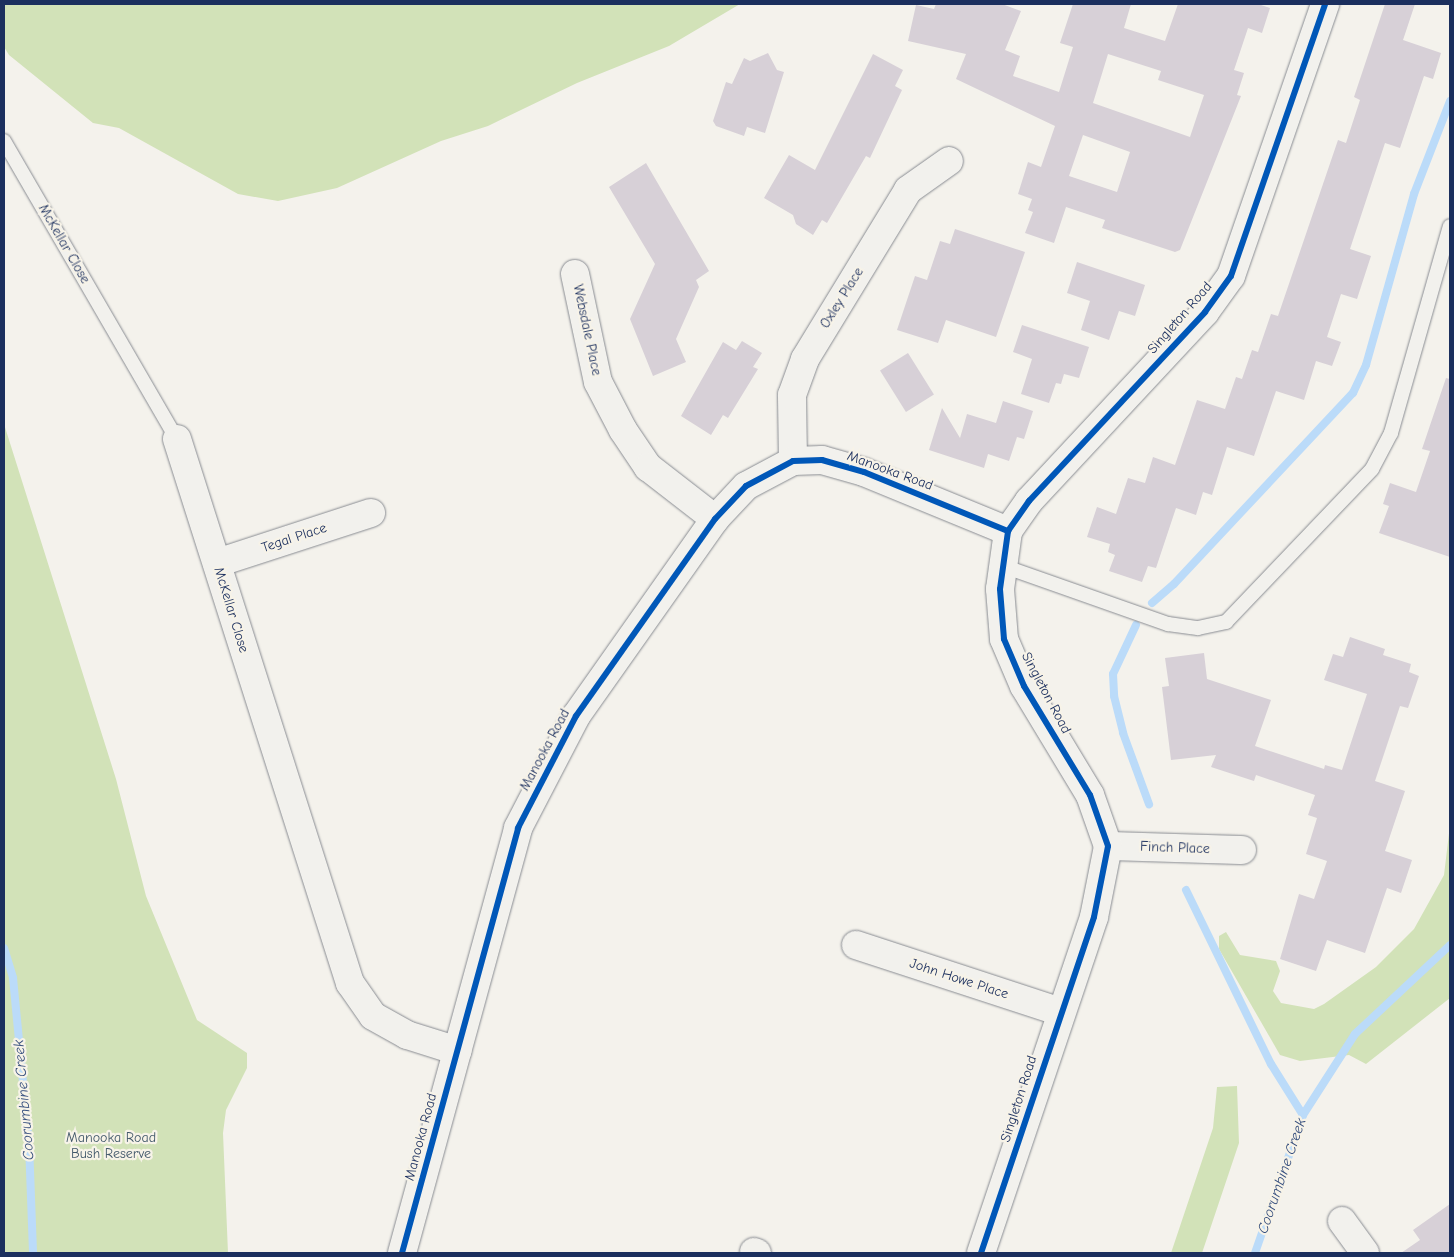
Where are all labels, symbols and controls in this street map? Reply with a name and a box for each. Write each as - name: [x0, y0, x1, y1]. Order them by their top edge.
- street label: McKellar Close: [35, 201, 93, 287]
- street label: Oxley Place: [817, 264, 867, 332]
- street label: Singleton Road: [1144, 279, 1216, 357]
- street label: Websdale Place: [569, 283, 605, 377]
- street label: Manooka Road: [845, 448, 935, 494]
- street label: Tegal Place: [259, 520, 329, 556]
- street label: McKellar Close: [210, 565, 252, 655]
- street label: Singleton Road: [1018, 649, 1074, 737]
- street label: Manooka Road: [516, 706, 574, 794]
- street label: Finch Place: [1140, 838, 1210, 858]
- street label: John Howe Place: [907, 955, 1011, 1003]
- water label: Coorumbine Creek: [10, 1039, 38, 1161]
- street label: Singleton Road: [997, 1054, 1041, 1144]
- street label: Manooka Road: [401, 1091, 441, 1183]
- water label: Coorumbine Creek: [1254, 1116, 1310, 1236]
- park label: Manooka Road Bush Reserve: [66, 1130, 156, 1162]

